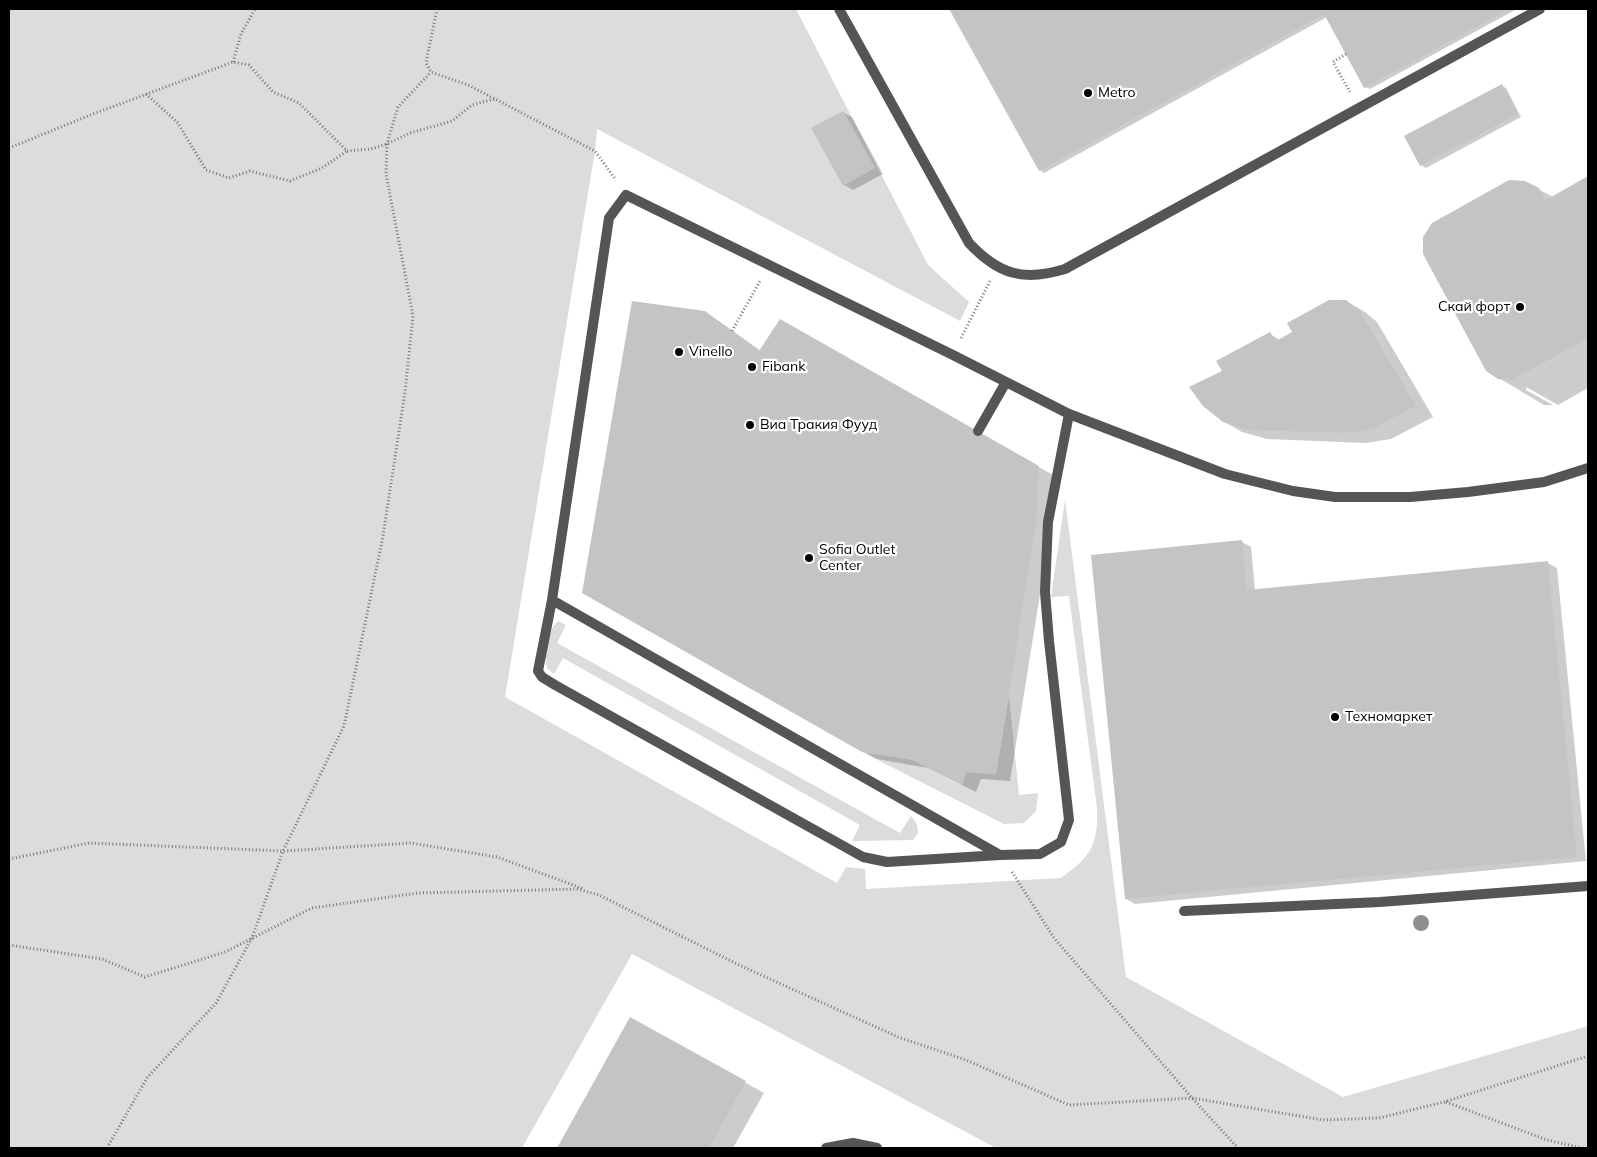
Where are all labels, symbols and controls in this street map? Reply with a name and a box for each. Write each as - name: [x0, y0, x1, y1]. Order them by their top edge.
- place label: Metro: [1098, 85, 1136, 101]
- marker: Metro: [1082, 87, 1094, 99]
- place label: Скай форт: [1438, 299, 1510, 315]
- marker: Скай форт: [1514, 301, 1526, 313]
- place label: Vinello: [689, 344, 733, 360]
- marker: Vinello: [673, 346, 685, 358]
- place label: Fibank: [762, 359, 805, 375]
- marker: Fibank: [746, 361, 758, 373]
- place label: Виа Тракия Фууд: [760, 417, 877, 433]
- marker: Виа Тракия Фууд: [744, 419, 756, 431]
- place label: Sofia Outlet Center: [819, 542, 895, 574]
- marker: Sofia Outlet Center: [803, 552, 815, 564]
- place label: Техномаркет: [1345, 709, 1432, 725]
- marker: Техномаркет: [1329, 711, 1341, 723]

